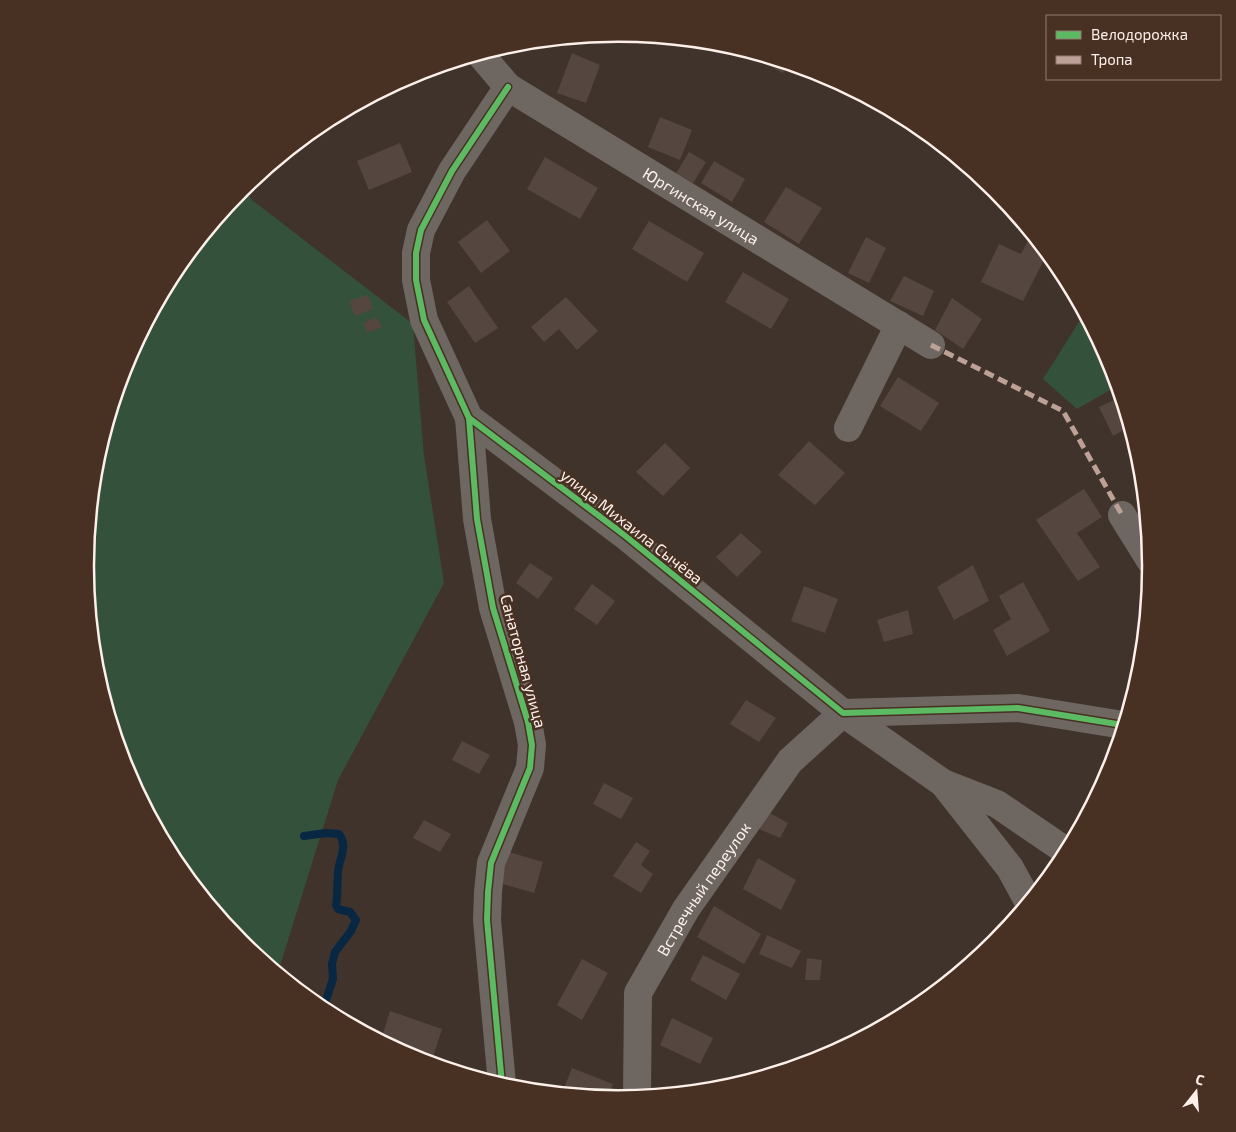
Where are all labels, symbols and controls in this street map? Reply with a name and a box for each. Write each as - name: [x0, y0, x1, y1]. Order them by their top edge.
- legend: [1046, 15, 1221, 80]
- text: Велодорожка: [1091, 25, 1188, 43]
- text: Тропа: [1091, 50, 1133, 68]
- street label: Юргинская улица: [640, 162, 763, 248]
- street label: улица Михаила Сычёва: [556, 465, 707, 588]
- street label: Санаторная улица: [496, 592, 551, 730]
- street label: Встречный переулок: [652, 818, 754, 959]
- north arrow: [1171, 1067, 1221, 1117]
- text: С: [1194, 1070, 1206, 1088]

